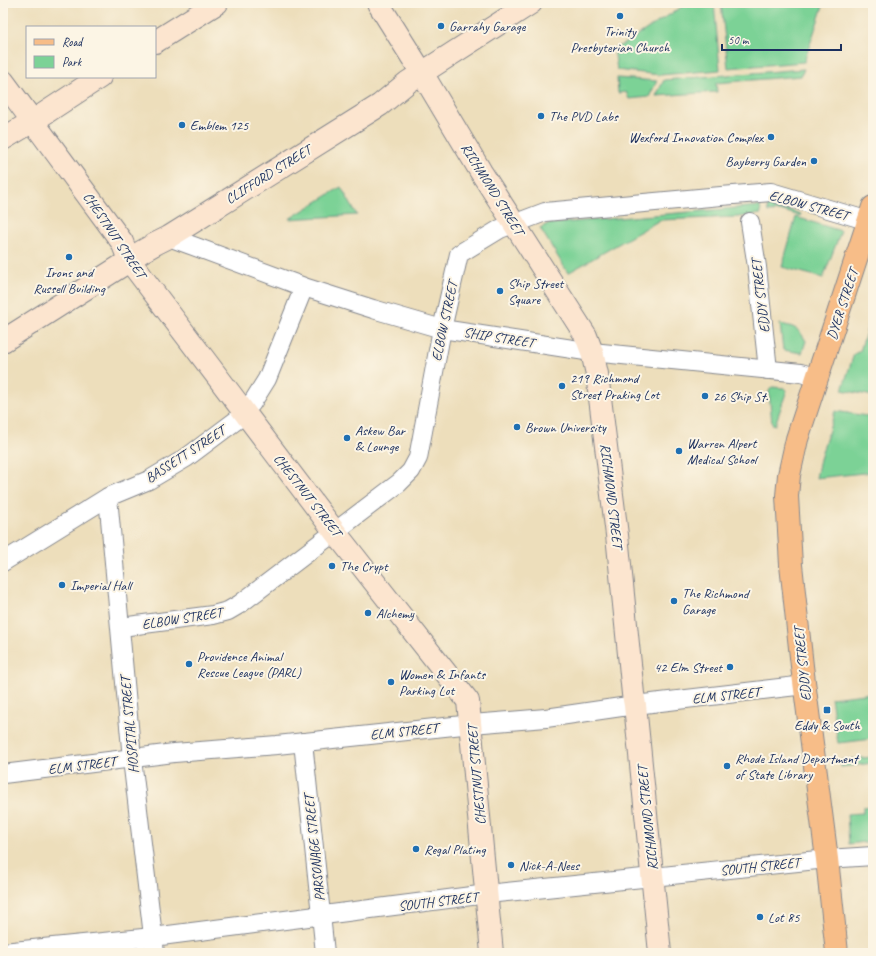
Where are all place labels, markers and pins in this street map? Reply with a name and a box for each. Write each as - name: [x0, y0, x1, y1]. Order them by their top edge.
- marker: Trinity Presbyterian Church: [615, 11, 625, 21]
- place label: Garrahy Garage: [449, 18, 527, 35]
- marker: Garrahy Garage: [436, 21, 446, 31]
- place label: Trinity Presbyterian Church: [571, 23, 670, 56]
- place label: The PVD Labs: [549, 108, 619, 125]
- marker: The PVD Labs: [536, 111, 546, 121]
- place label: Emblem 125: [190, 117, 249, 134]
- marker: Emblem 125: [177, 120, 187, 130]
- place label: Wexford Innovation Complex: [629, 129, 764, 146]
- marker: Wexford Innovation Complex: [766, 132, 776, 142]
- place label: Bayberry Garden: [725, 153, 807, 170]
- marker: Bayberry Garden: [809, 156, 819, 166]
- marker: Irons and Russell Building: [64, 252, 74, 262]
- place label: Irons and Russell Building: [33, 264, 106, 297]
- place label: Ship Street Square: [508, 275, 564, 308]
- marker: Ship Street Square: [495, 286, 505, 296]
- place label: 219 Richmond Street Praking Lot: [570, 370, 660, 403]
- marker: 219 Richmond Street Praking Lot: [557, 381, 567, 391]
- place label: 26 Ship St.: [713, 388, 768, 405]
- marker: 26 Ship St.: [700, 391, 710, 401]
- place label: Brown University: [525, 419, 607, 436]
- place label: Askew Bar & Lounge: [355, 422, 407, 455]
- marker: Brown University: [512, 422, 522, 432]
- marker: Askew Bar & Lounge: [342, 433, 352, 443]
- place label: Warren Alpert Medical School: [687, 435, 759, 468]
- marker: Warren Alpert Medical School: [674, 446, 684, 456]
- place label: The Crypt: [340, 558, 389, 575]
- marker: The Crypt: [327, 561, 337, 571]
- place label: Imperial Hall: [70, 577, 134, 594]
- marker: Imperial Hall: [57, 580, 67, 590]
- place label: The Richmond Garage: [682, 585, 751, 618]
- marker: The Richmond Garage: [669, 596, 679, 606]
- place label: Alchemy: [376, 605, 415, 622]
- marker: Alchemy: [363, 608, 373, 618]
- place label: Providence Animal Rescue League (PARL): [197, 648, 302, 681]
- marker: Providence Animal Rescue League (PARL): [184, 659, 194, 669]
- place label: 42 Elm Street: [654, 659, 723, 676]
- marker: 42 Elm Street: [725, 662, 735, 672]
- place label: Women & Infants Parking Lot: [399, 666, 486, 699]
- marker: Women & Infants Parking Lot: [386, 677, 396, 687]
- marker: Eddy & South: [822, 705, 832, 715]
- place label: Eddy & South: [794, 717, 860, 734]
- place label: Rhode Island Department of State Library: [735, 750, 860, 783]
- marker: Rhode Island Department of State Library: [722, 761, 732, 771]
- place label: Regal Plating: [424, 841, 487, 858]
- marker: Regal Plating: [411, 844, 421, 854]
- place label: Nick-A-Nees: [519, 857, 580, 874]
- marker: Nick-A-Nees: [506, 860, 516, 870]
- place label: Lot 85: [768, 909, 800, 926]
- marker: Lot 85: [755, 912, 765, 922]

